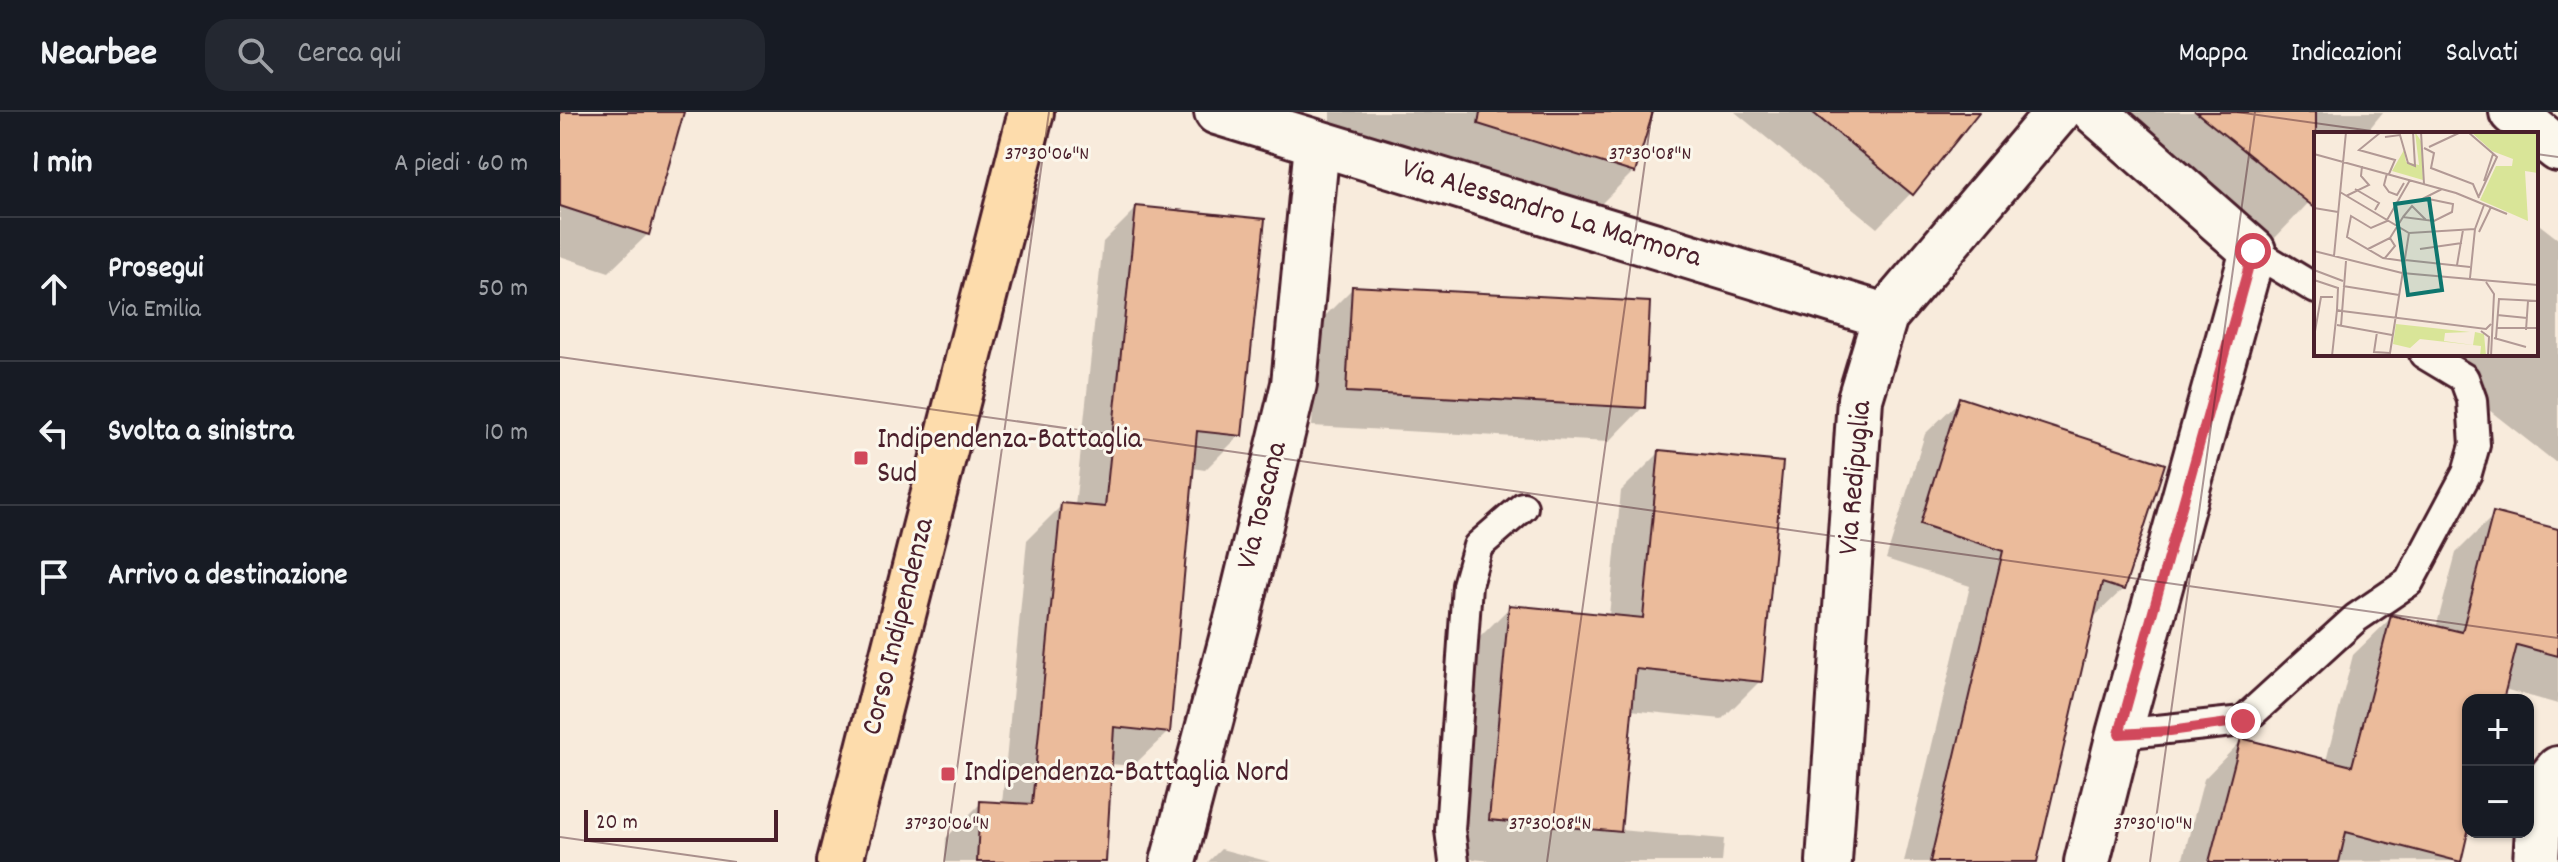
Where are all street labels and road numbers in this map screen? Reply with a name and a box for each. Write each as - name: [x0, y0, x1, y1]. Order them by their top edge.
- street label: Via Alessandro La Marmora: [1396, 149, 1707, 281]
- street label: Via Redipuglia: [1829, 398, 1885, 557]
- street label: Via Toscana: [1227, 437, 1301, 574]
- street label: Corso Indipendenza: [852, 513, 948, 740]

